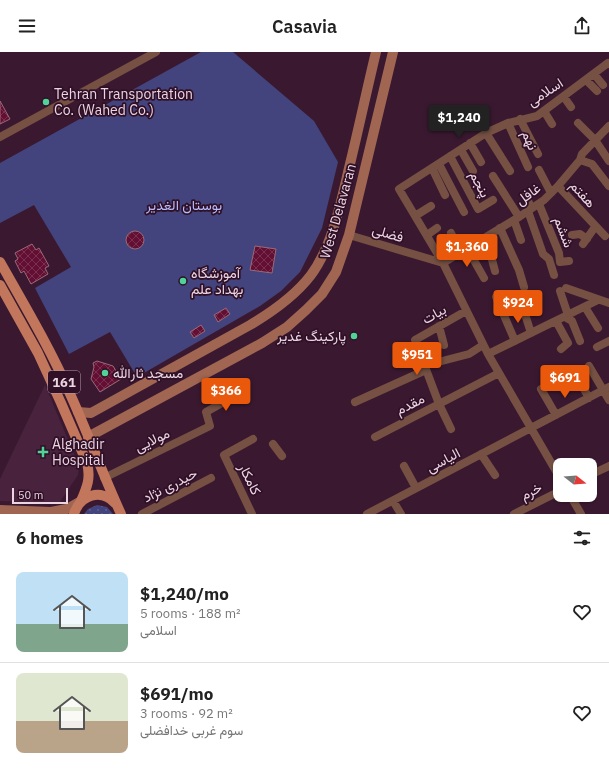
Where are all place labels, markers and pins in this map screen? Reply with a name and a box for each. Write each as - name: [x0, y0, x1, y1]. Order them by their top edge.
- place label: Tehran Transportation Co. (Wahed Co.): [54, 85, 193, 119]
- marker: Tehran Transportation Co. (Wahed Co.): [41, 97, 51, 107]
- pin: $1,240: [426, 105, 492, 139]
- pin: $1,360: [434, 234, 500, 268]
- place label: آموزشگاه بهداد علم: [191, 264, 243, 298]
- marker: آموزشگاه بهداد علم: [178, 276, 188, 286]
- pin: $924: [494, 290, 542, 324]
- place label: پارکینگ غدیر: [276, 327, 346, 346]
- marker: پارکینگ غدیر: [349, 331, 359, 341]
- pin: $951: [393, 342, 441, 376]
- place label: مسجد ثارالله: [113, 364, 183, 382]
- pin: $691: [541, 365, 589, 399]
- marker: مسجد ثارالله: [100, 368, 110, 378]
- pin: $366: [202, 378, 250, 412]
- place label: Alghadir Hospital: [52, 435, 105, 469]
- marker: Alghadir Hospital: [37, 446, 49, 458]

